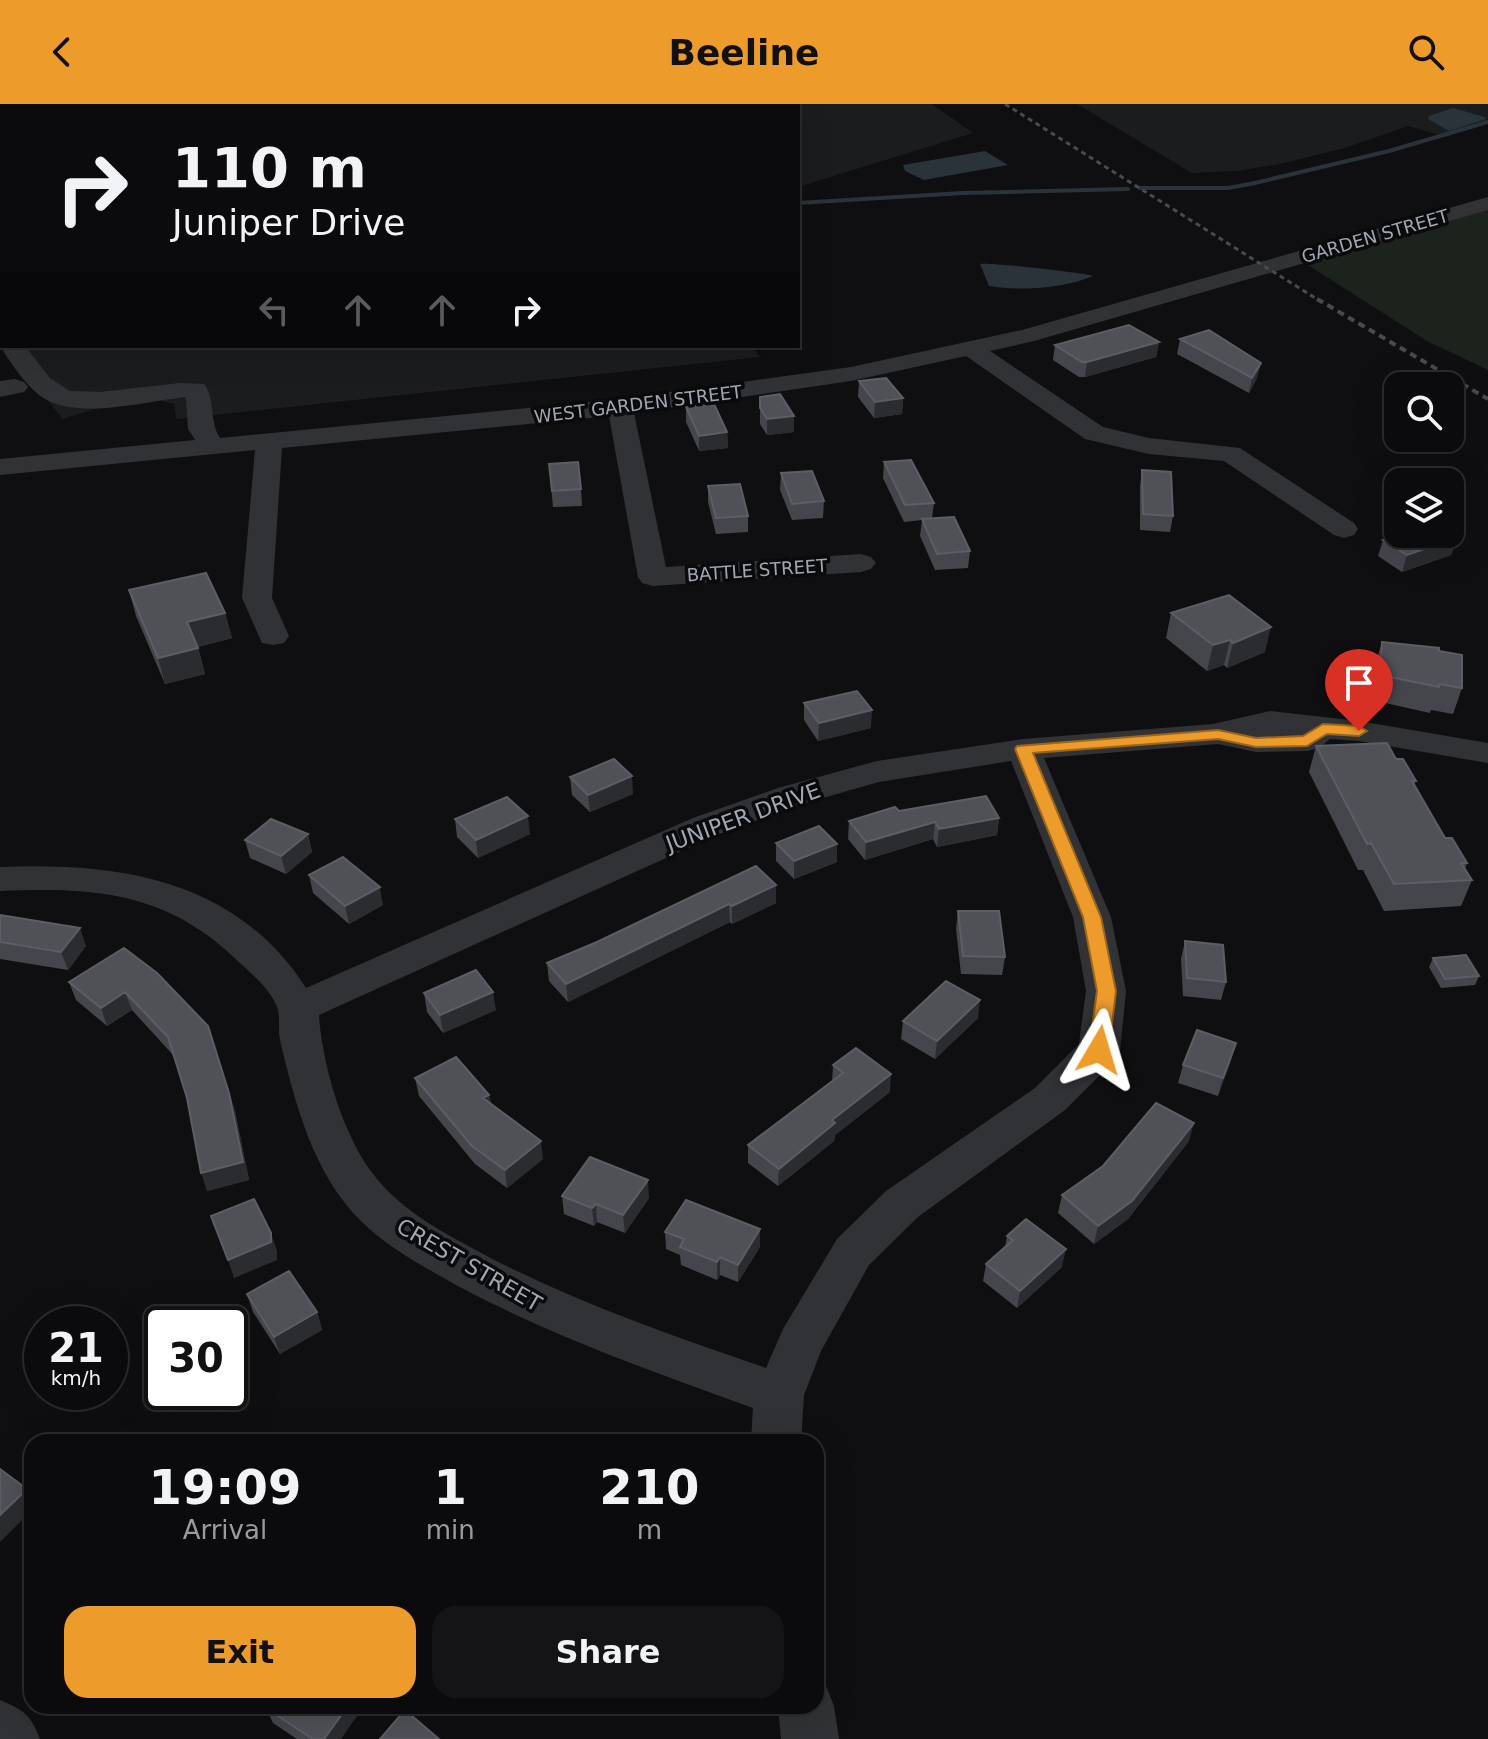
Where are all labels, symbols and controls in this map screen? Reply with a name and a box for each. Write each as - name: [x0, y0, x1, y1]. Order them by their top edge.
- icon: back: [40, 30, 84, 74]
- icon: search: [1404, 30, 1448, 74]
- text: Beeline: [669, 32, 820, 73]
- text: 110 m: [172, 135, 367, 200]
- icon: right: [40, 136, 144, 240]
- text: Juniper Drive: [172, 202, 405, 243]
- street label: GARDEN STREET: [1299, 205, 1452, 267]
- icon: left: [252, 288, 296, 332]
- icon: ahead: [336, 288, 380, 332]
- icon: ahead: [420, 288, 464, 332]
- icon: right: [504, 288, 548, 332]
- map controls: [1384, 372, 1464, 548]
- button: search: [1384, 372, 1464, 452]
- street label: WEST GARDEN STREET: [533, 381, 744, 427]
- button: layers: [1384, 468, 1464, 548]
- street label: BATTLE STREET: [686, 555, 829, 585]
- pin: [1325, 649, 1393, 731]
- icon: arrive: [1337, 661, 1381, 705]
- street label: JUNIPER DRIVE: [660, 777, 824, 857]
- position arrow: [1057, 1008, 1141, 1092]
- street label: CREST STREET: [392, 1213, 546, 1317]
- speed limit sign: 30: [144, 1306, 248, 1410]
- text: 21: [48, 1325, 104, 1371]
- text: km/h: [51, 1366, 101, 1390]
- text: 19:09: [148, 1459, 301, 1515]
- text: 1: [434, 1459, 467, 1515]
- text: 210: [599, 1459, 699, 1515]
- text: Arrival: [183, 1515, 267, 1545]
- text: min: [426, 1515, 475, 1545]
- text: m: [637, 1515, 662, 1545]
- button: Exit: [64, 1606, 416, 1698]
- button: Share: [432, 1606, 784, 1698]

